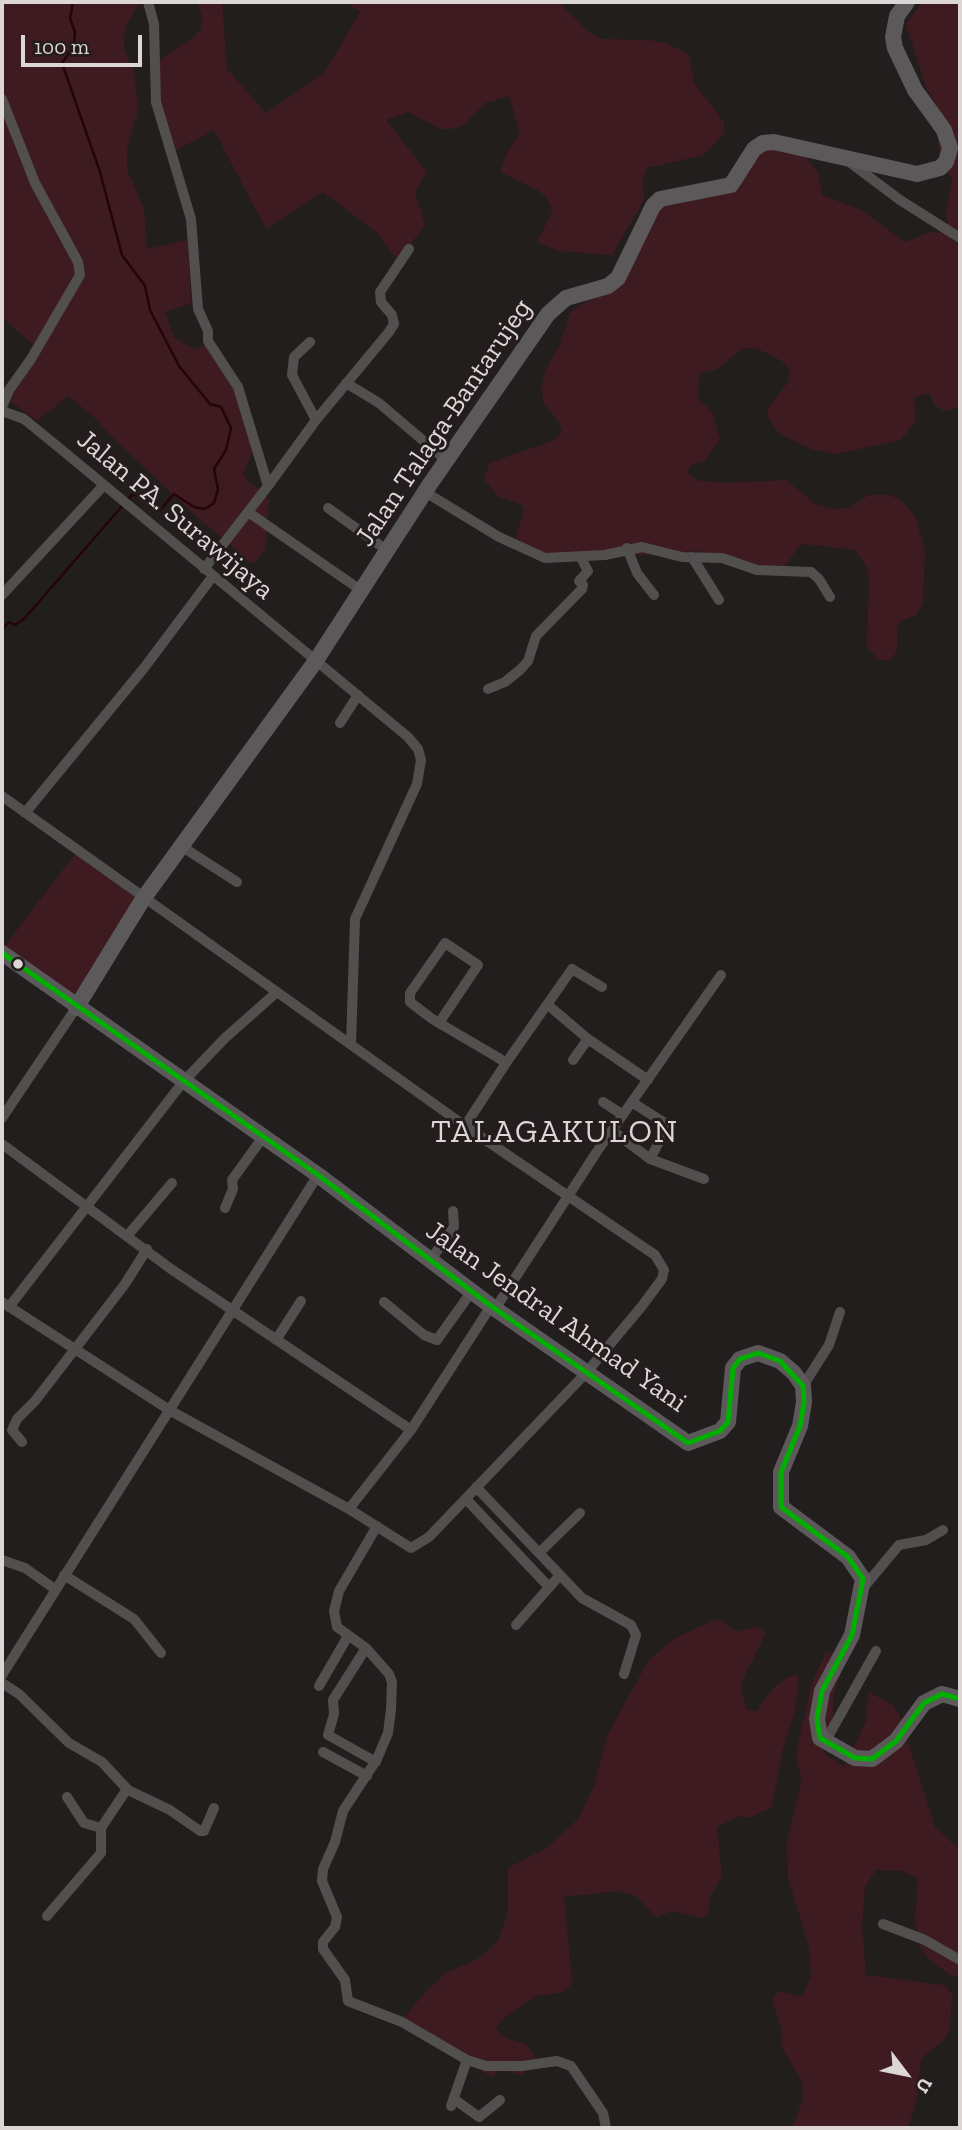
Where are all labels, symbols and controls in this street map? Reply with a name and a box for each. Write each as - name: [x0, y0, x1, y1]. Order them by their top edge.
- scale bar: [24, 21, 145, 65]
- text: 100 m: [34, 34, 89, 59]
- street label: Jalan Talaga-Bantarujeg: [349, 293, 539, 553]
- street label: Jalan PA. Surawijaya: [70, 423, 280, 607]
- unlabelled marker: [11, 957, 25, 971]
- district label: TALAGAKULON: [432, 1114, 678, 1152]
- street label: Jalan Jendral Ahmad Yani: [419, 1214, 693, 1420]
- north arrow: [871, 2039, 941, 2109]
- text: U: [911, 2073, 938, 2097]

